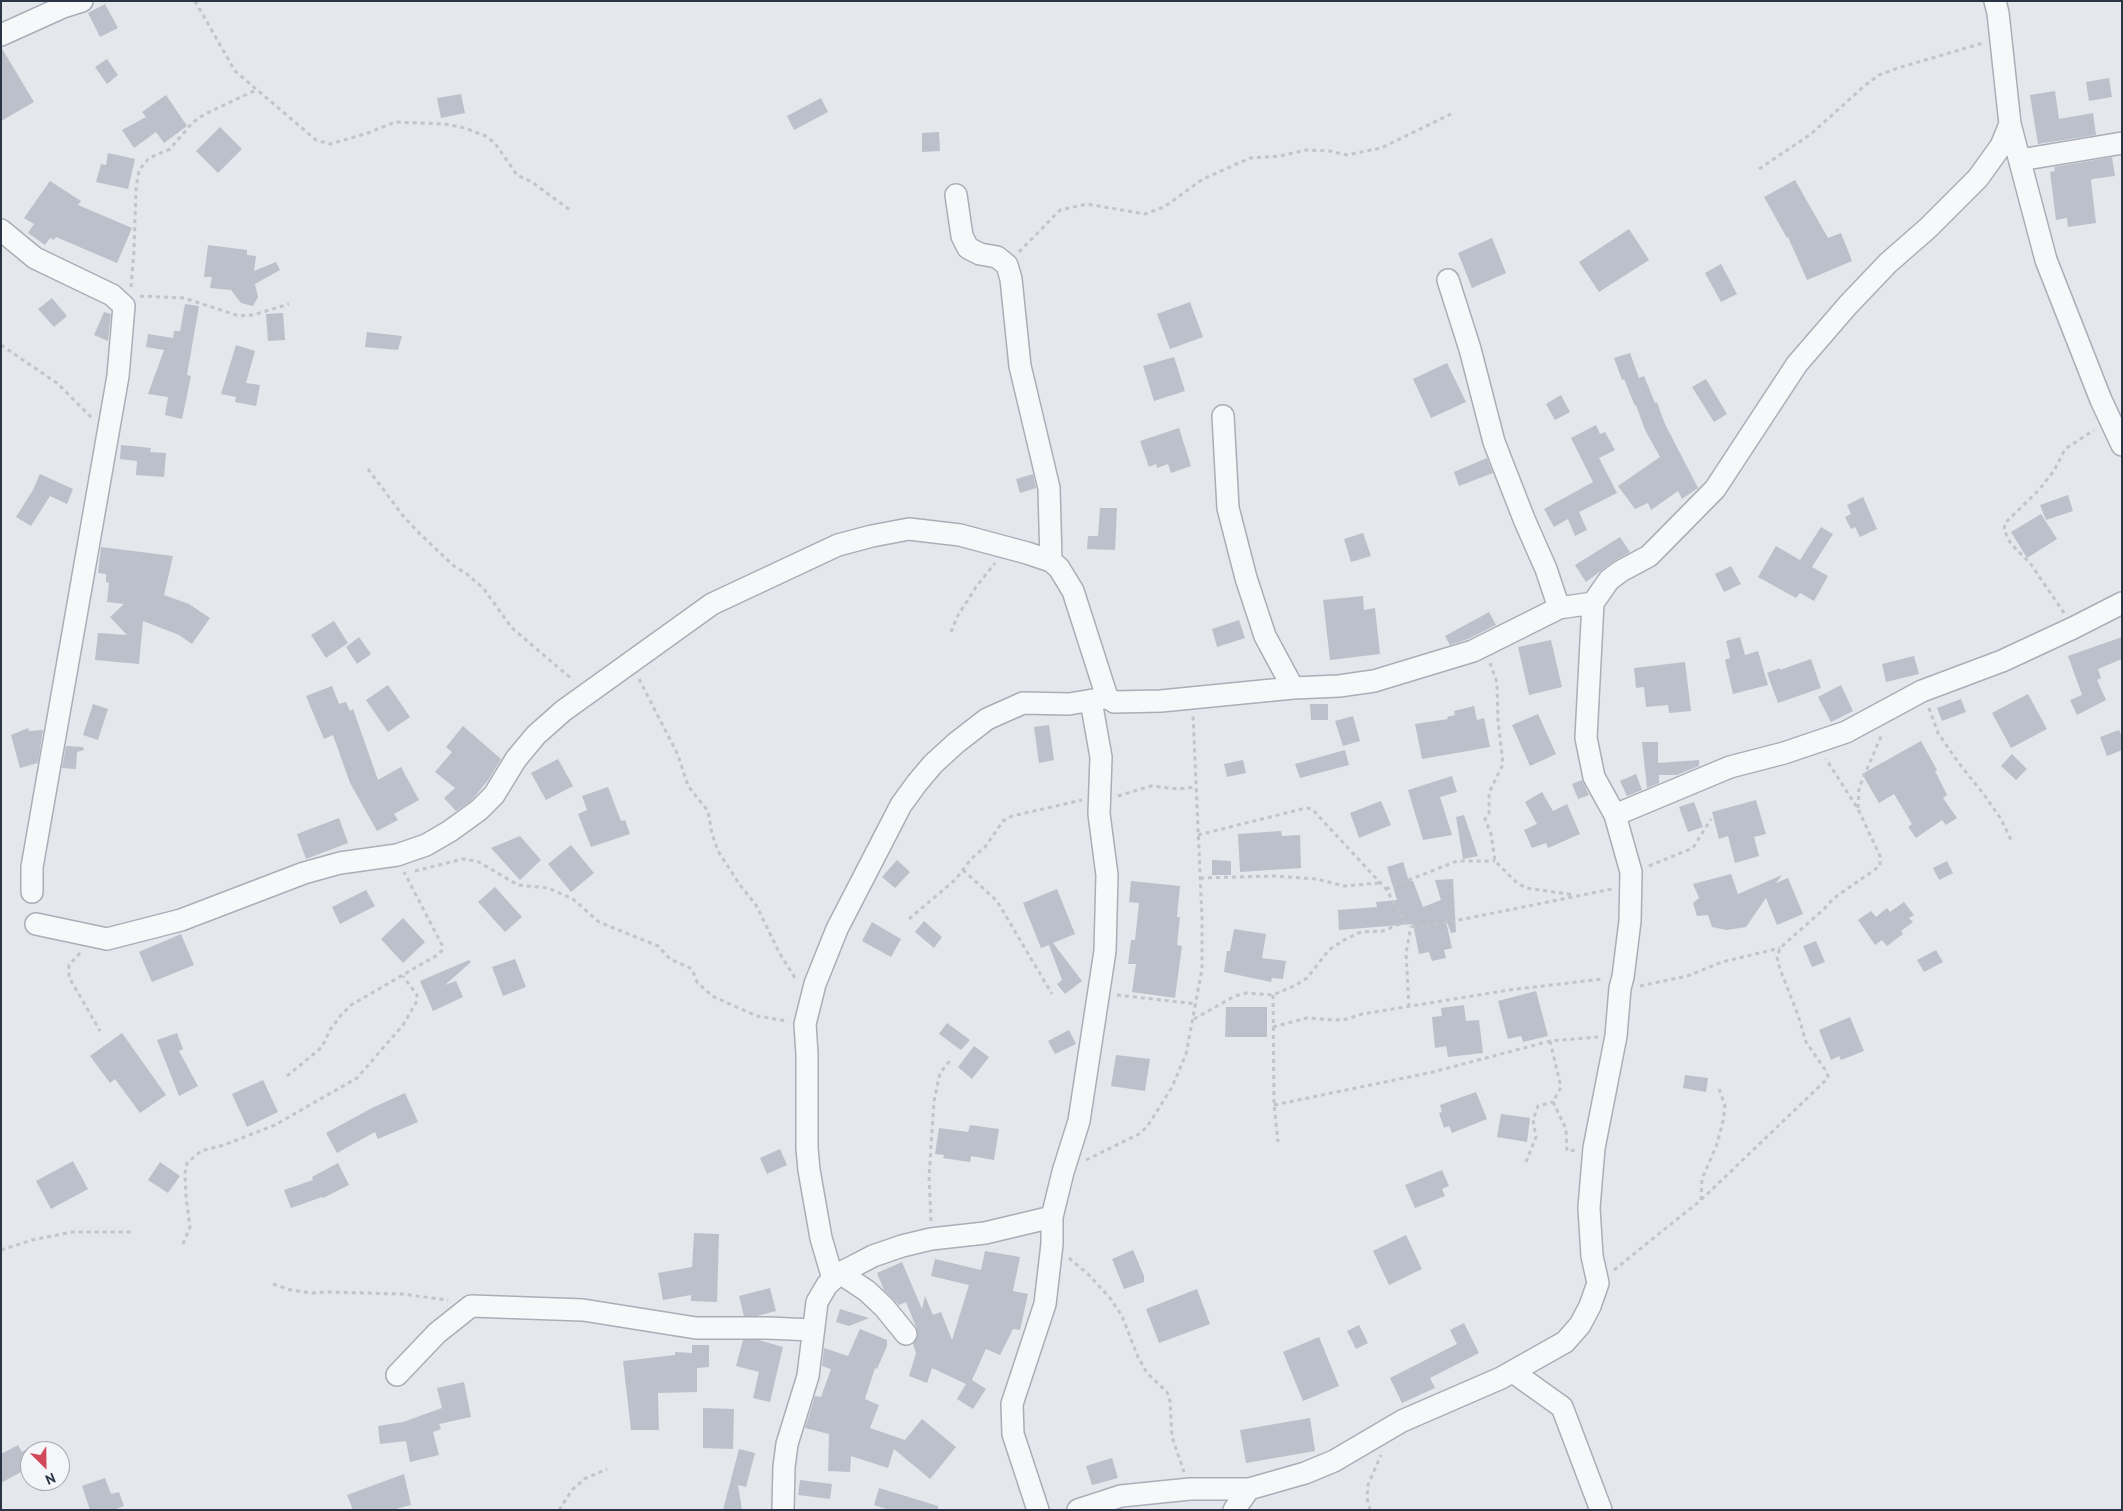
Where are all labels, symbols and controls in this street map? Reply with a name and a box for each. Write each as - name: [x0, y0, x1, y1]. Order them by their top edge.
- north arrow: [20, 1441, 70, 1491]
- text: N: [43, 1469, 58, 1489]

